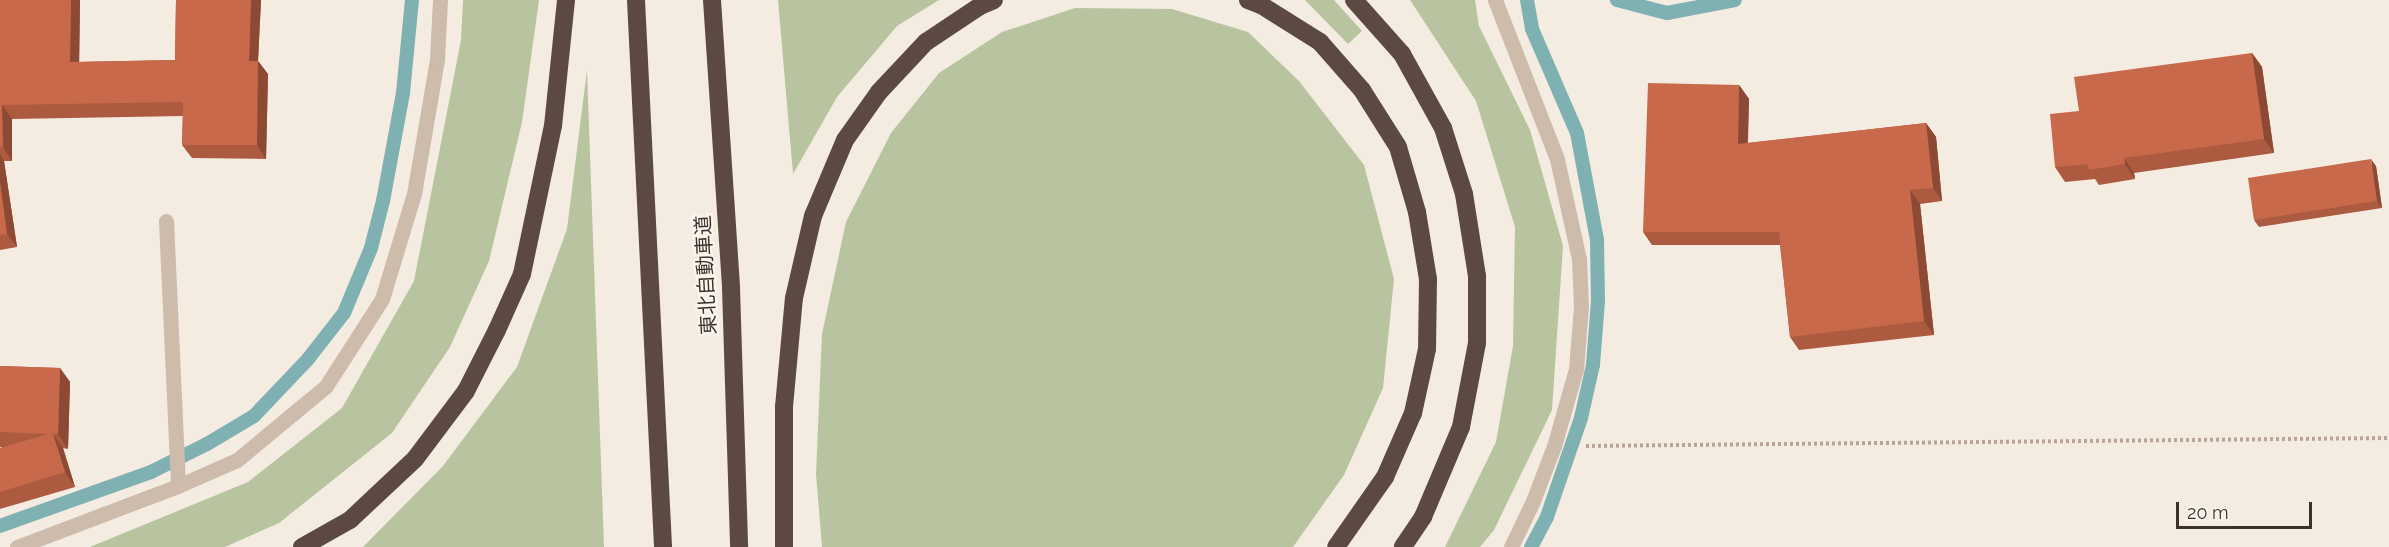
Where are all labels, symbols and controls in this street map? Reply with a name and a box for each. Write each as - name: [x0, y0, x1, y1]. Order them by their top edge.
- street label: 東北自動車道: [691, 214, 721, 336]
- scale bar: [2179, 490, 2316, 528]
- text: 20 m: [2187, 502, 2229, 523]

